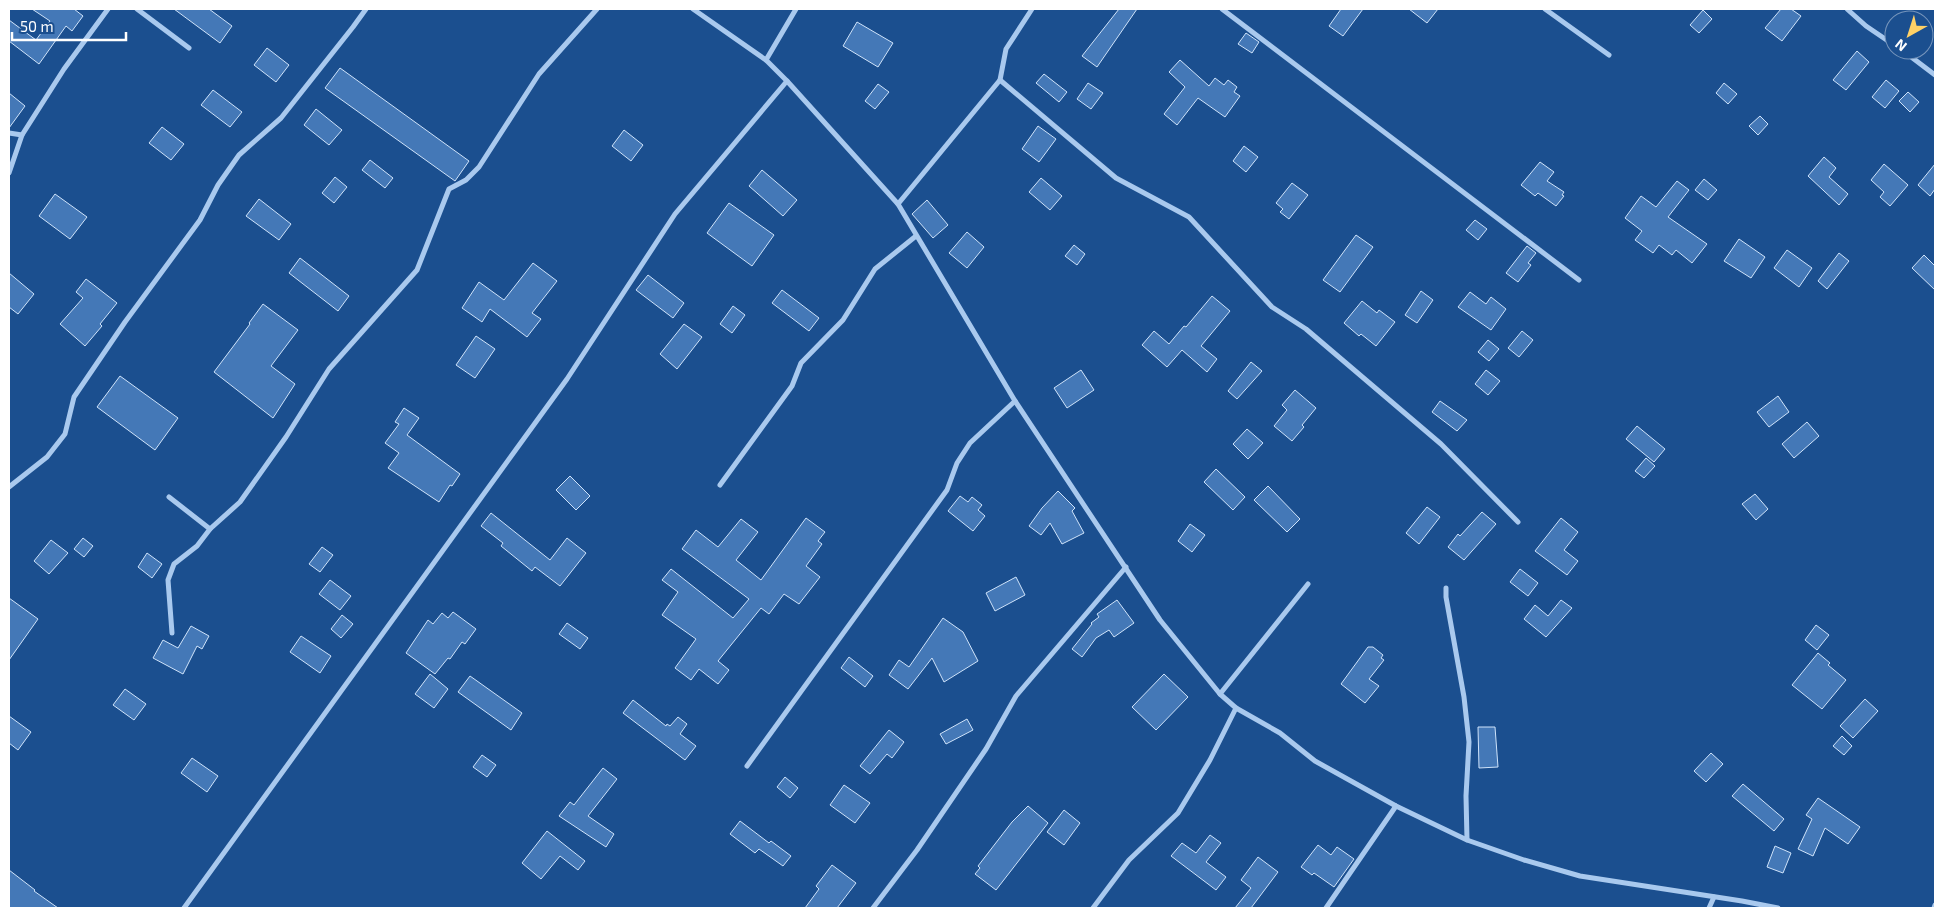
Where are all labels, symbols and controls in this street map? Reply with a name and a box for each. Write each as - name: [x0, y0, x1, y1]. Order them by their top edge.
- scale bar: [12, 10, 126, 42]
- north arrow: [1884, 10, 1934, 60]
- text: 50 m: [20, 17, 54, 35]
- text: N: [1891, 36, 1910, 55]

